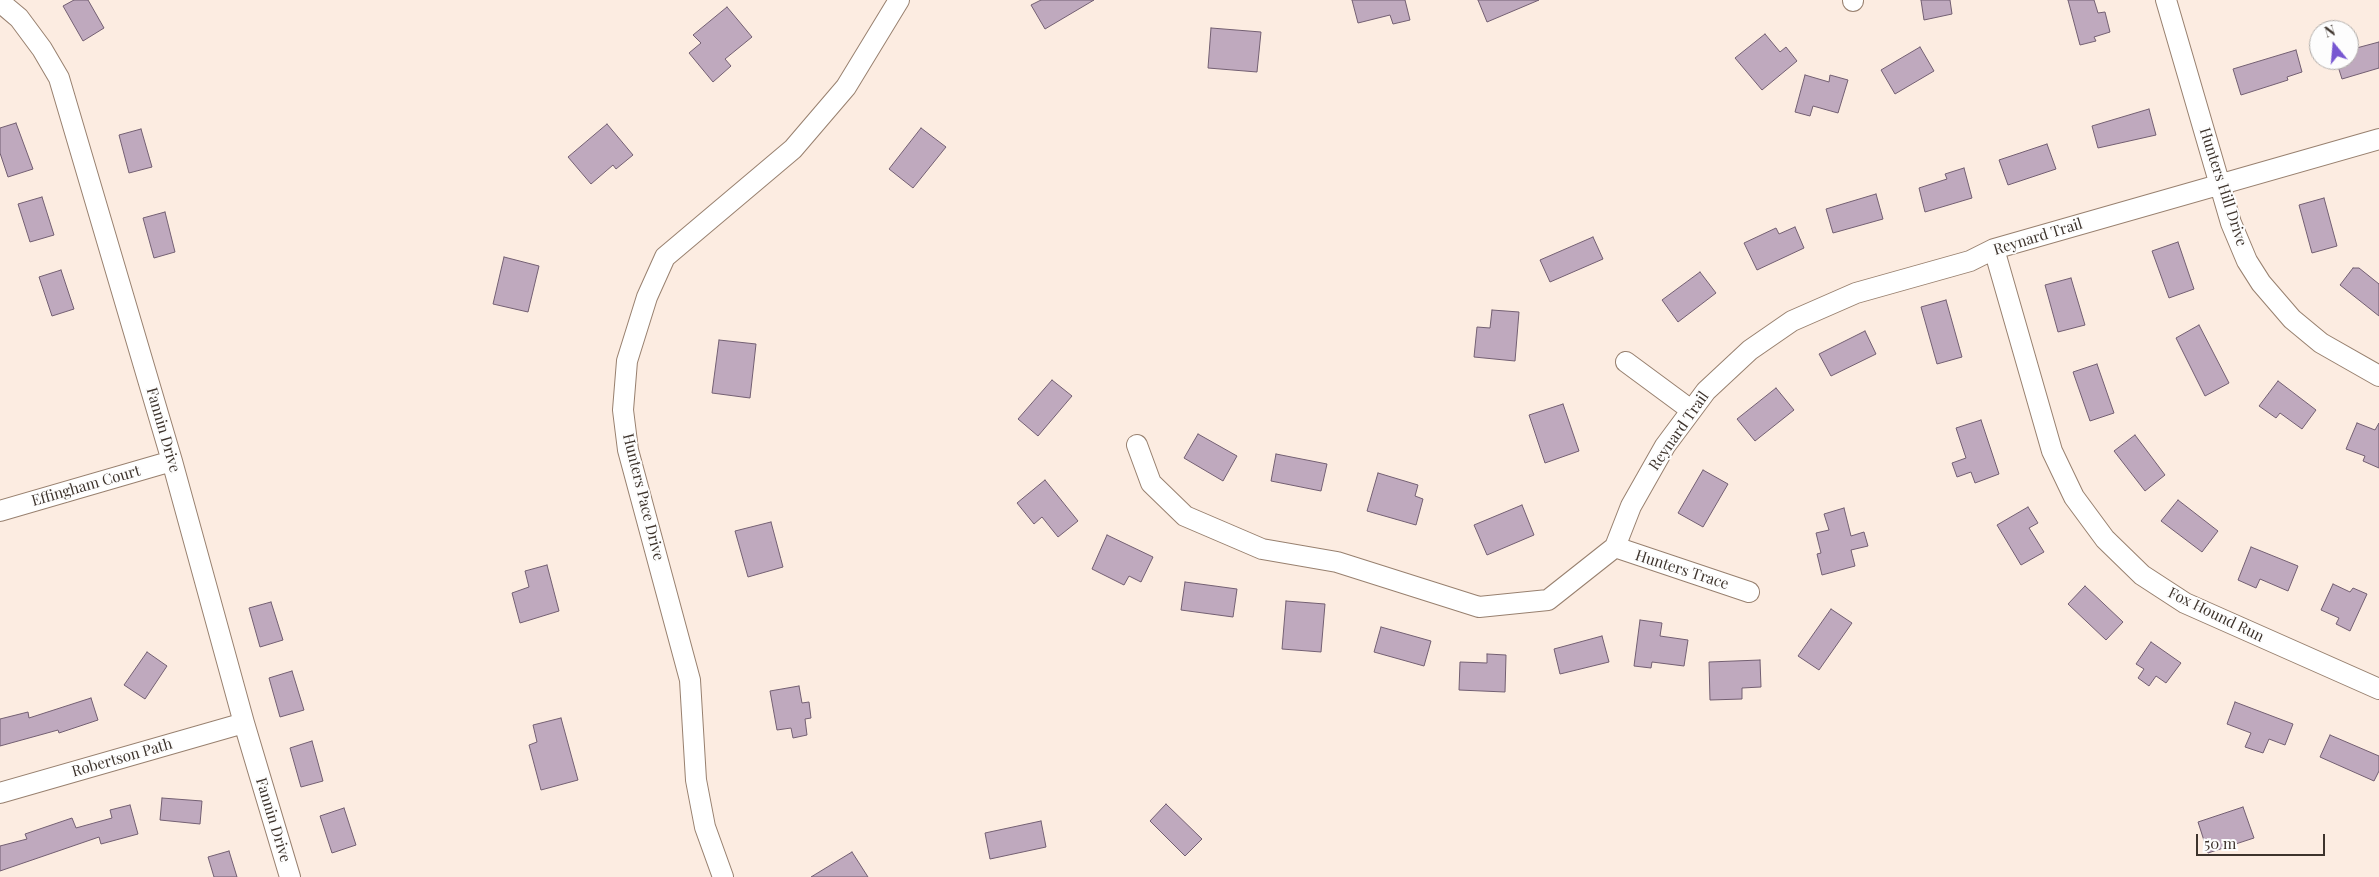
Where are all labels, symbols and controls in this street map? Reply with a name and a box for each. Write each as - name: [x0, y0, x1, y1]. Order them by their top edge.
- north arrow: [2309, 20, 2359, 70]
- text: N: [2322, 21, 2337, 42]
- street label: Hunters Hill Drive: [2195, 125, 2251, 249]
- street label: Reynard Trail: [1991, 215, 2085, 259]
- street label: Fannin Drive: [142, 385, 184, 475]
- street label: Reynard Trail: [1645, 388, 1713, 474]
- street label: Hunters Pace Drive: [619, 432, 667, 562]
- street label: Effingham Court: [29, 462, 143, 510]
- street label: Hunters Trace: [1633, 546, 1731, 594]
- street label: Fox Hound Run: [2165, 584, 2267, 646]
- street label: Robertson Path: [70, 735, 174, 781]
- street label: Fannin Drive: [252, 776, 294, 864]
- scale bar: [2199, 824, 2328, 856]
- text: 50 m: [2204, 833, 2236, 853]

